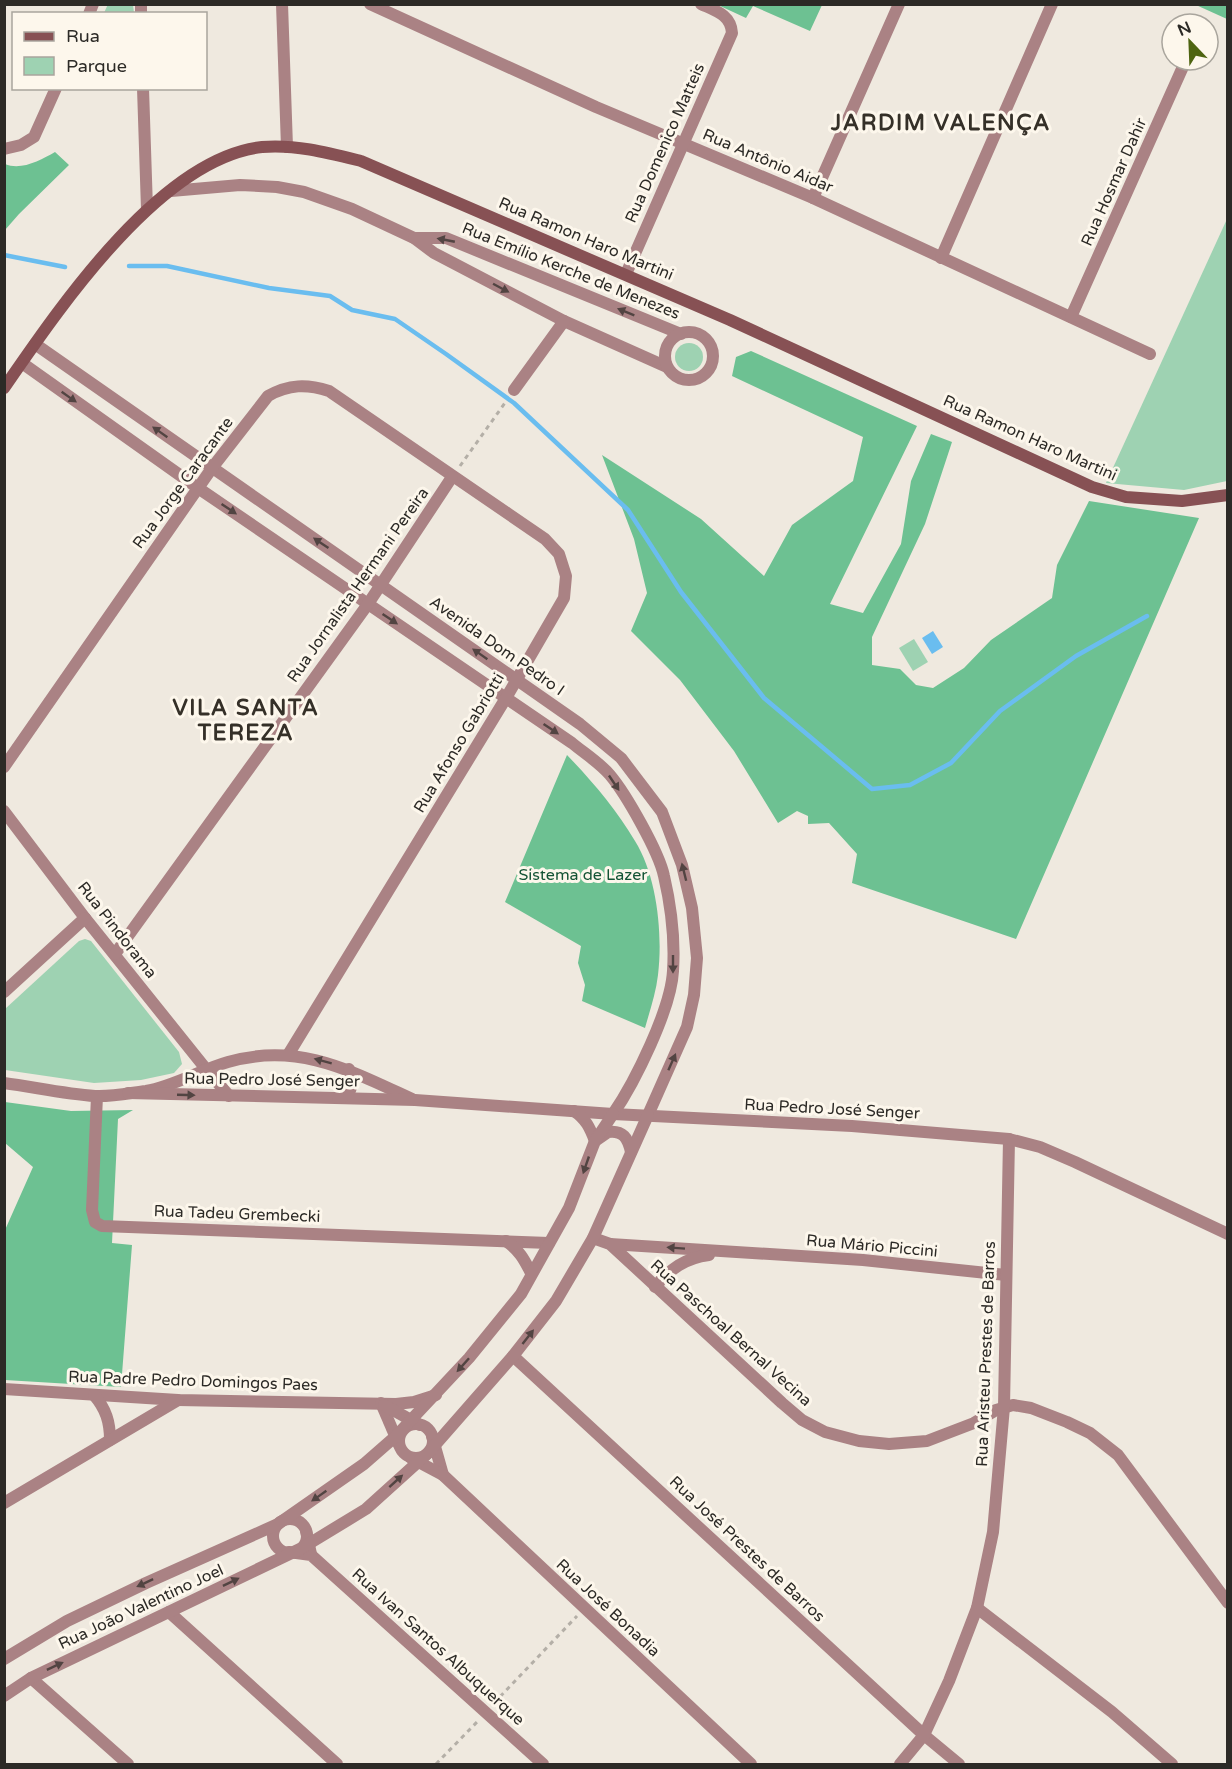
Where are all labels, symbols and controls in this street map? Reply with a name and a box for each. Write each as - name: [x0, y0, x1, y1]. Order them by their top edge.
- legend: [12, 12, 207, 90]
- north arrow: [1160, 12, 1220, 72]
- text: N: [1175, 17, 1194, 41]
- text: Rua: [66, 25, 100, 47]
- text: Parque: [66, 55, 127, 77]
- street label: Rua Domenico Matteis: [621, 60, 709, 226]
- district label: JARDIM VALENÇA: [830, 110, 1051, 136]
- street label: Rua Hosmar Dahir: [1077, 114, 1152, 249]
- street label: Rua Antônio Aidar: [700, 124, 837, 198]
- street label: Rua Ramon Haro Martini: [495, 193, 677, 285]
- street label: Rua Emílio Kerche de Menezes: [459, 218, 683, 324]
- one-way arrow: [436, 235, 455, 244]
- one-way arrow: [493, 283, 510, 293]
- one-way arrow: [617, 307, 635, 317]
- one-way arrow: [61, 391, 77, 403]
- street label: Rua Ramon Haro Martini: [940, 391, 1120, 485]
- street label: Rua Jorge Caracante: [128, 413, 238, 553]
- one-way arrow: [153, 426, 169, 438]
- street label: Rua Jornalista Hermani Pereira: [283, 484, 433, 686]
- one-way arrow: [221, 503, 237, 514]
- one-way arrow: [313, 537, 329, 549]
- street label: Avenida Dom Pedro I: [426, 592, 568, 700]
- one-way arrow: [382, 613, 398, 624]
- one-way arrow: [473, 648, 489, 660]
- street label: Rua Afonso Gabriotti: [409, 669, 509, 817]
- district label: VILA SANTA TEREZA: [173, 695, 319, 746]
- one-way arrow: [543, 723, 559, 734]
- one-way arrow: [609, 774, 620, 791]
- one-way arrow: [678, 863, 688, 881]
- park label: Sistema de Lazer: [519, 865, 648, 885]
- street label: Rua Pindorama: [73, 878, 161, 982]
- one-way arrow: [668, 955, 678, 974]
- one-way arrow: [667, 1052, 677, 1070]
- one-way arrow: [314, 1056, 332, 1066]
- street label: Rua Pedro José Senger: [184, 1068, 361, 1092]
- one-way arrow: [177, 1090, 196, 1099]
- street label: Rua Pedro José Senger: [744, 1094, 921, 1124]
- one-way arrow: [581, 1156, 591, 1174]
- street label: Rua Tadeu Grembecki: [153, 1201, 321, 1227]
- street label: Rua Mário Piccini: [805, 1230, 939, 1262]
- street label: Rua Aristeu Prestes de Barros: [972, 1241, 1000, 1467]
- one-way arrow: [666, 1244, 685, 1253]
- street label: Rua Paschoal Bernal Vecina: [646, 1255, 816, 1411]
- one-way arrow: [521, 1330, 533, 1345]
- one-way arrow: [457, 1357, 470, 1372]
- street label: Rua Padre Pedro Domingos Paes: [68, 1367, 318, 1395]
- street label: Rua José Prestes de Barros: [665, 1472, 829, 1626]
- one-way arrow: [389, 1474, 404, 1488]
- one-way arrow: [311, 1490, 327, 1502]
- street label: Rua José Bonadia: [552, 1555, 664, 1661]
- street label: Rua João Valentino Joel: [55, 1560, 227, 1654]
- street label: Rua Ivan Santos Albuquerque: [348, 1564, 528, 1730]
- one-way arrow: [222, 1578, 239, 1587]
- one-way arrow: [137, 1579, 154, 1588]
- one-way arrow: [46, 1662, 63, 1671]

